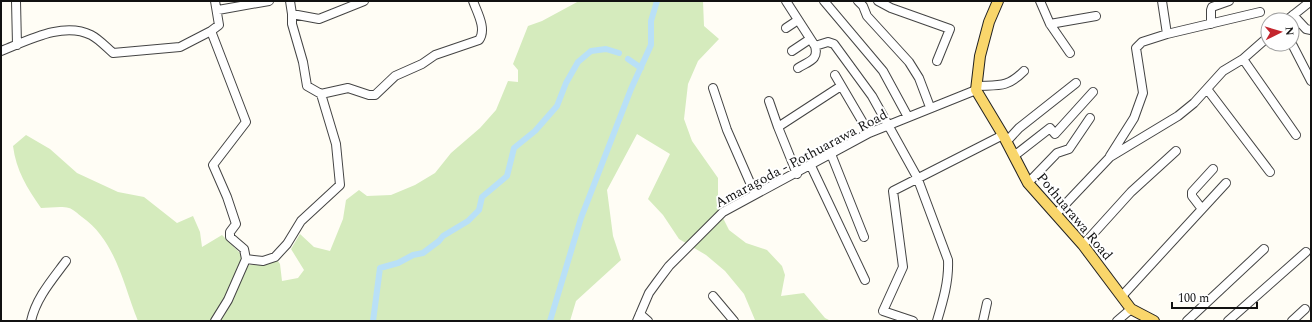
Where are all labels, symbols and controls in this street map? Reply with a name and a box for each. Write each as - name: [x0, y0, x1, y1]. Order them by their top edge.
- north arrow: [1260, 12, 1300, 52]
- text: N: [1281, 26, 1298, 36]
- street label: Amaragoda - Pothuarawa Road: [711, 104, 891, 213]
- street label: Pothuarawa Road: [1032, 168, 1118, 265]
- scale bar: [1172, 284, 1257, 310]
- text: 100 m: [1178, 289, 1209, 308]

